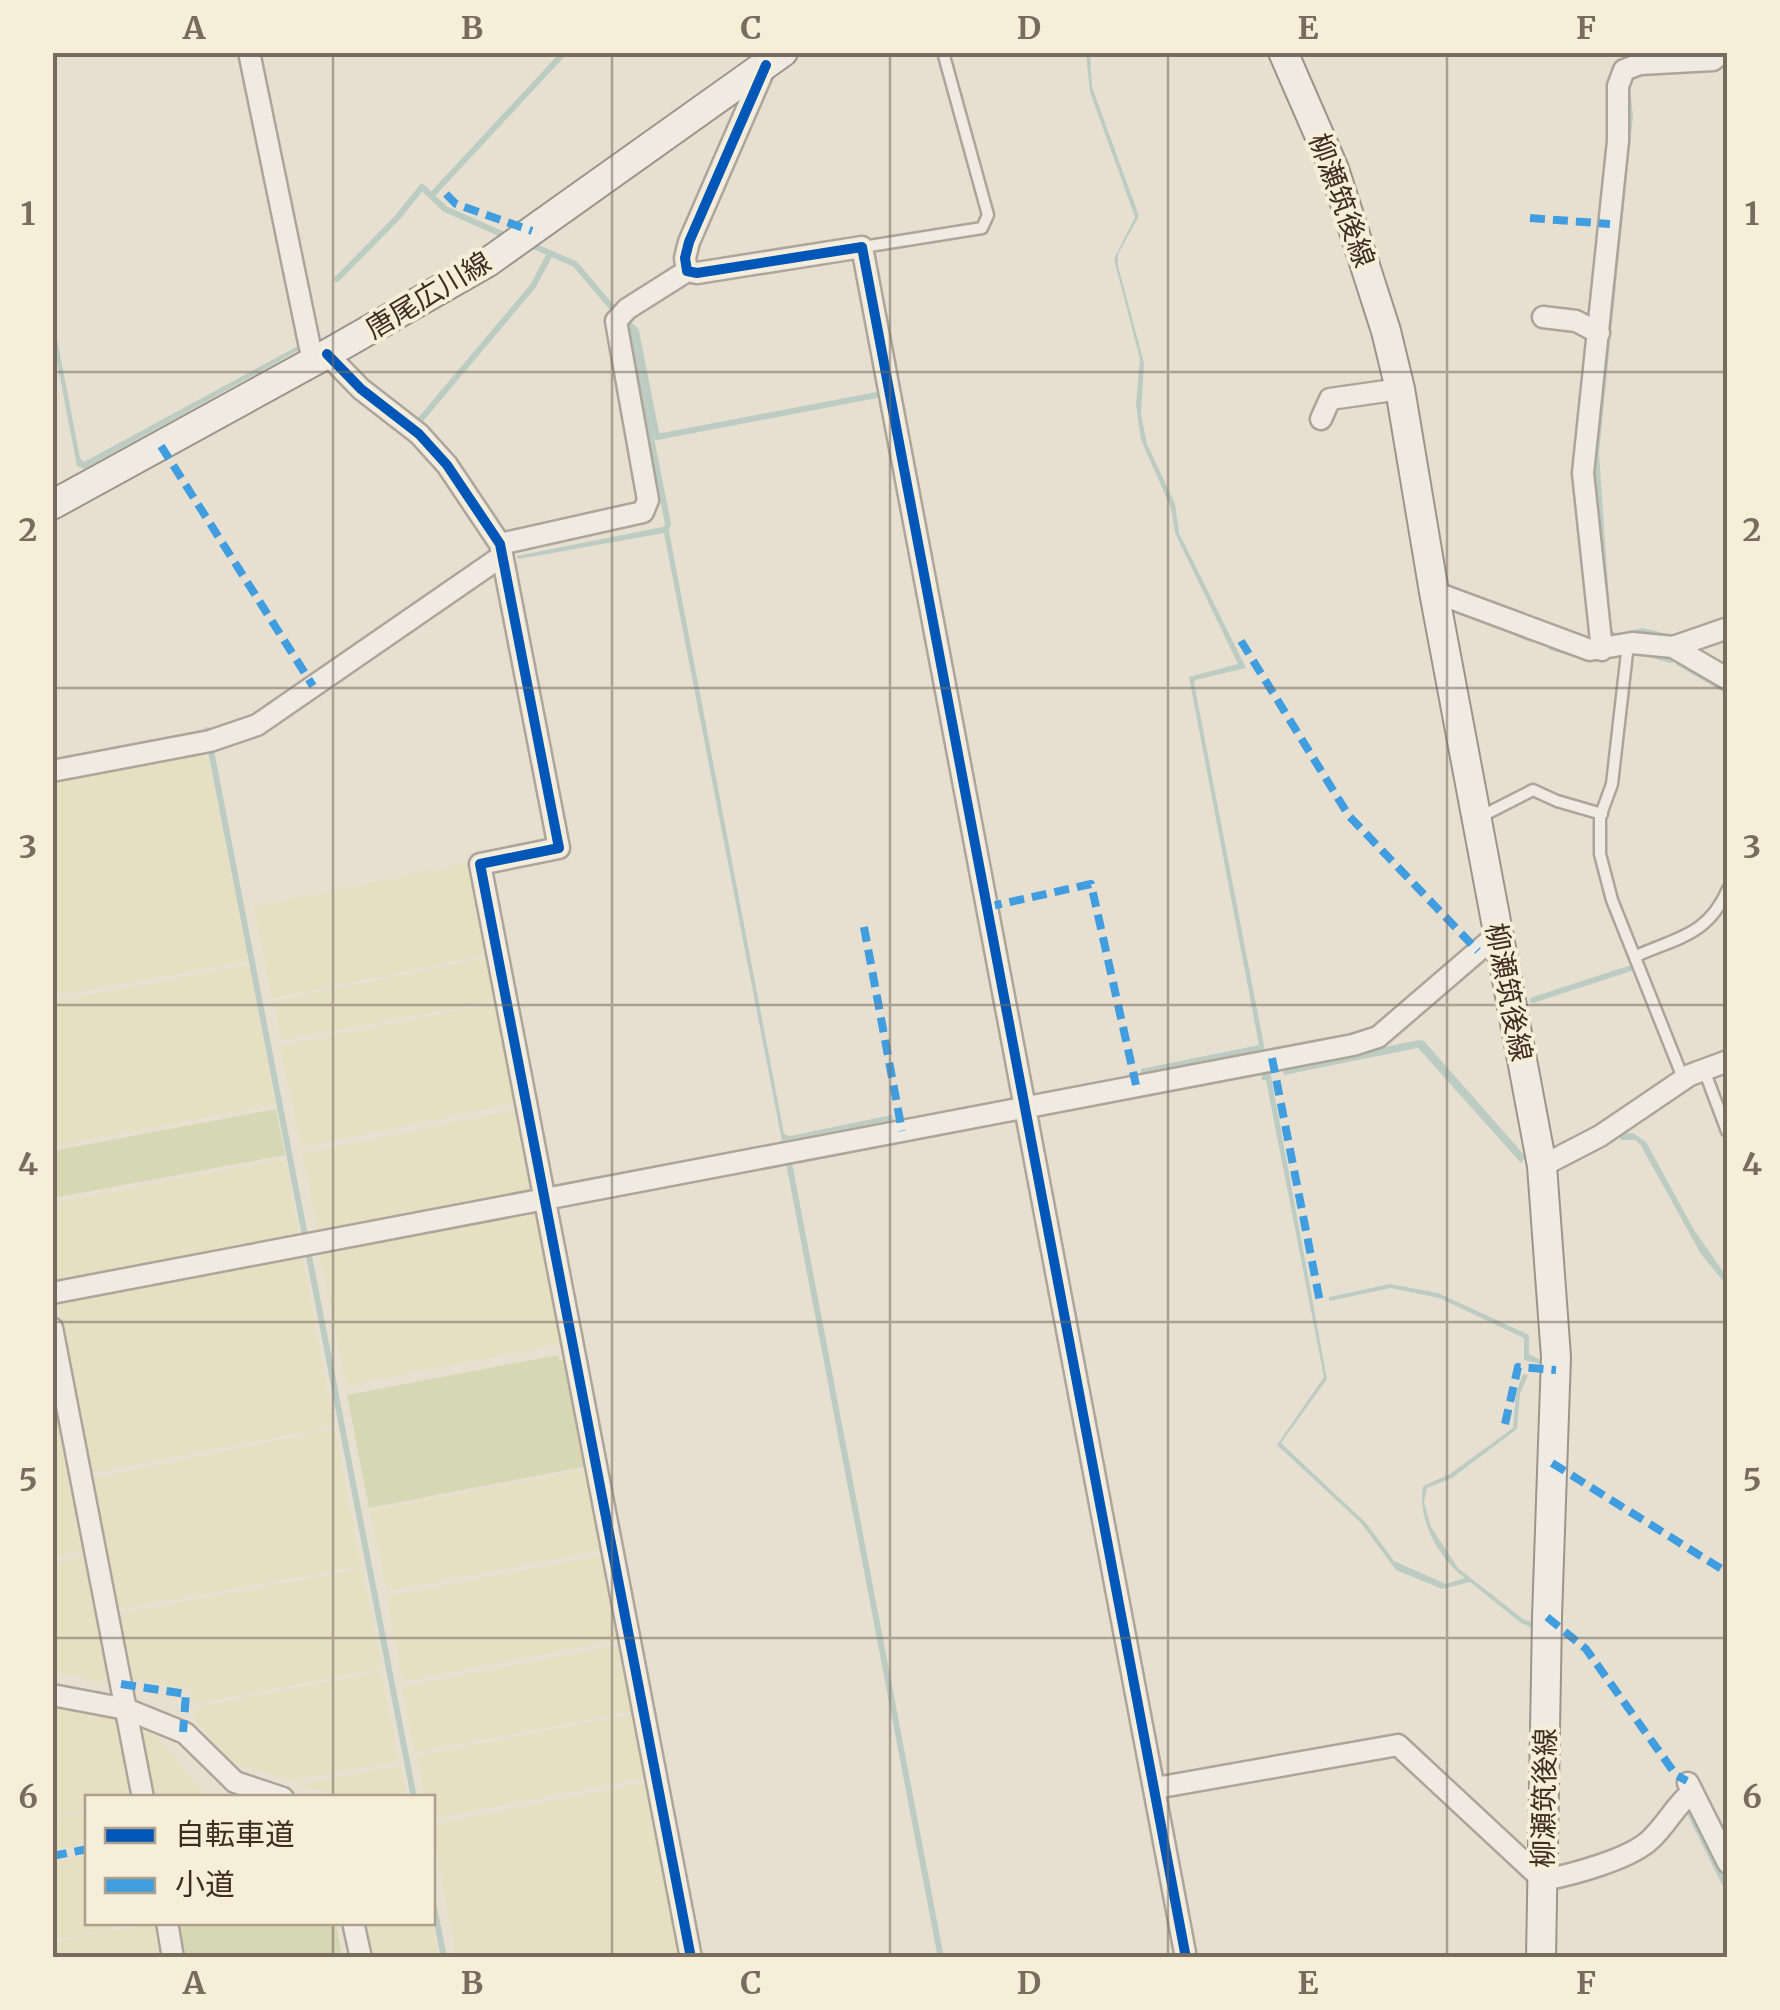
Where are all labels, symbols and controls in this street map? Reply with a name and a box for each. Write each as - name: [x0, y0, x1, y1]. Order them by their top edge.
- text: A: [182, 8, 207, 48]
- text: B: [461, 8, 483, 48]
- text: C: [740, 8, 762, 48]
- text: D: [1017, 8, 1041, 48]
- text: E: [1298, 8, 1319, 48]
- text: F: [1576, 8, 1596, 48]
- street label: 柳瀬筑後線: [1301, 128, 1383, 272]
- text: 1: [21, 194, 36, 234]
- text: 1: [1745, 194, 1760, 234]
- street label: 唐尾広川線: [359, 244, 497, 346]
- text: 2: [19, 510, 37, 550]
- text: 2: [1743, 510, 1761, 550]
- text: 3: [19, 827, 37, 867]
- text: 3: [1743, 827, 1761, 867]
- street label: 柳瀬筑後線: [1478, 920, 1540, 1064]
- text: 4: [18, 1144, 38, 1184]
- text: 4: [1742, 1144, 1762, 1184]
- text: 5: [19, 1460, 37, 1500]
- text: 5: [1743, 1460, 1761, 1500]
- street label: 柳瀬筑後線: [1525, 1728, 1563, 1868]
- text: 6: [18, 1777, 38, 1817]
- text: 6: [1742, 1777, 1762, 1817]
- legend: [85, 1795, 435, 1925]
- text: 自転車道: [175, 1815, 295, 1853]
- text: 小道: [175, 1865, 235, 1903]
- text: A: [182, 1963, 207, 2003]
- text: B: [461, 1963, 483, 2003]
- text: C: [740, 1963, 762, 2003]
- text: D: [1017, 1963, 1041, 2003]
- text: E: [1298, 1963, 1319, 2003]
- text: F: [1576, 1963, 1596, 2003]

